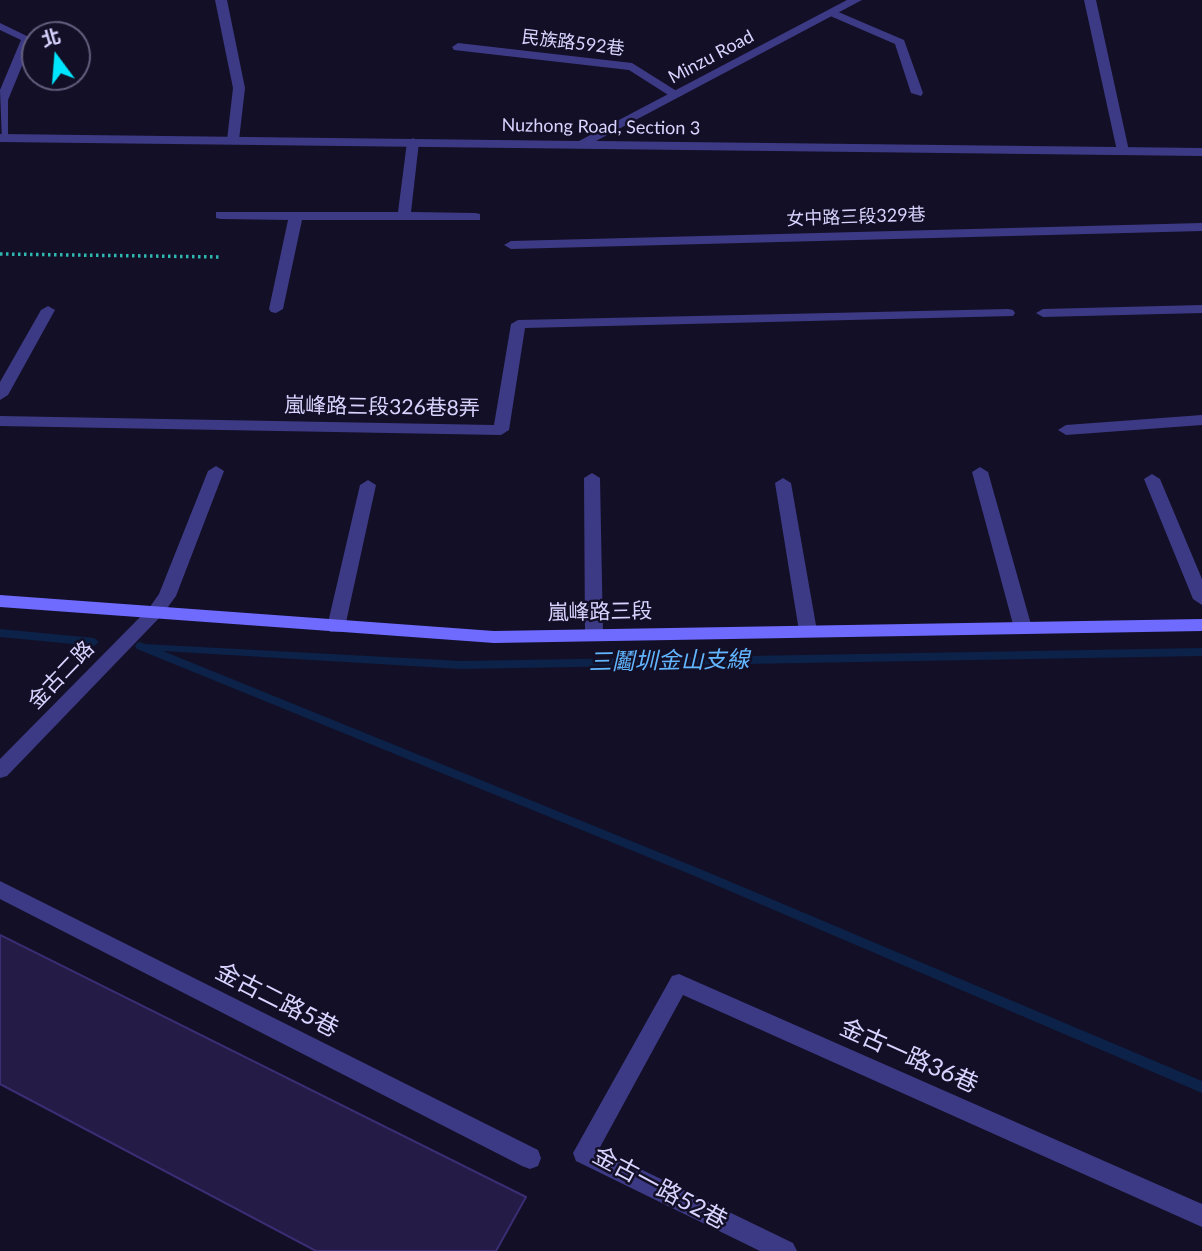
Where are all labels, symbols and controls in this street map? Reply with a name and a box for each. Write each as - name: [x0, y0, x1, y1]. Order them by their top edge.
- north arrow: [21, 21, 91, 91]
- text: 北: [38, 24, 63, 51]
- street label: Minzu Road: [665, 25, 757, 89]
- street label: 民族路592巷: [520, 26, 626, 60]
- street label: Nuzhong Road, Section 3: [501, 114, 701, 140]
- street label: 女中路三段329巷: [786, 204, 926, 230]
- street label: 嵐峰路三段326巷8弄: [284, 393, 480, 421]
- street label: 嵐峰路三段: [547, 598, 653, 626]
- street label: 金古二路: [23, 636, 99, 714]
- water label: 三鬮圳金山支線: [588, 646, 750, 676]
- street label: 金古二路5巷: [211, 957, 343, 1043]
- street label: 金古一路36巷: [836, 1013, 982, 1099]
- street label: 金古一路52巷: [588, 1141, 732, 1235]

